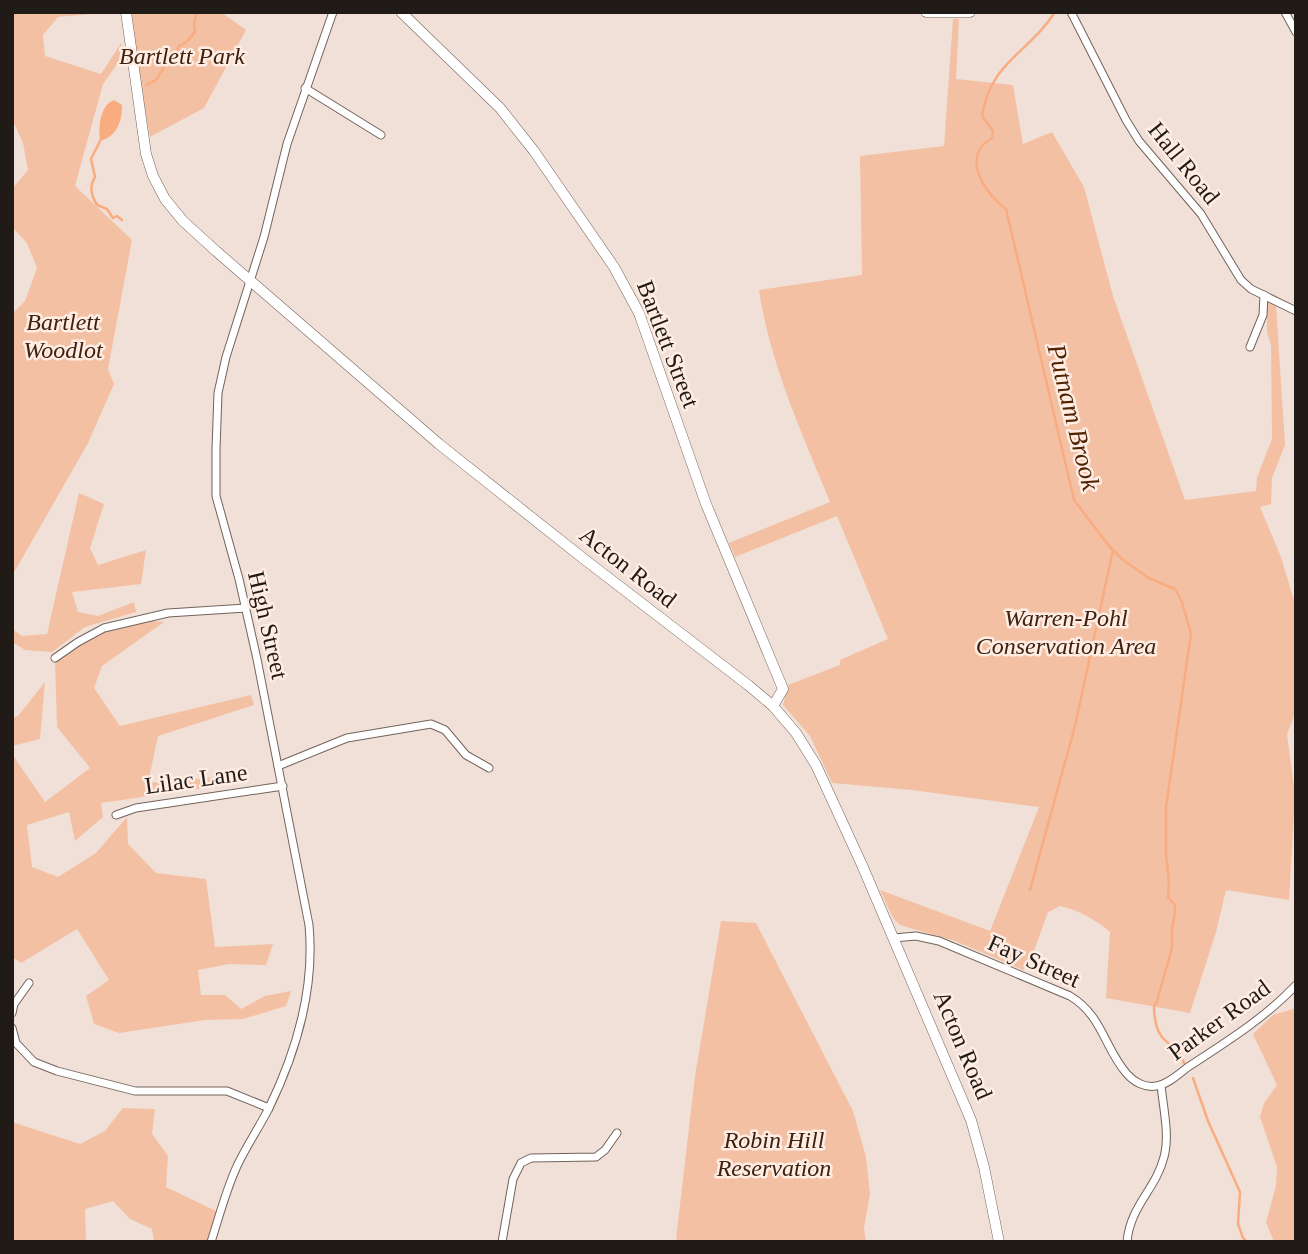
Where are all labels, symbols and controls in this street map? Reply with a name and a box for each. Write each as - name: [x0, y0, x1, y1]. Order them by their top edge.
- park label: Bartlett Park: [119, 43, 245, 69]
- street label: Hall Road: [1143, 117, 1225, 209]
- street label: Bartlett Street: [632, 277, 704, 411]
- park label: Bartlett Woodlot: [23, 309, 104, 363]
- water label: Putnam Brook: [1041, 340, 1106, 494]
- street label: Acton Road: [575, 521, 681, 613]
- street label: High Street: [243, 568, 293, 682]
- park label: Warren-Pohl Conservation Area: [976, 605, 1156, 659]
- street label: Lilac Lane: [143, 759, 249, 799]
- street label: Fay Street: [984, 929, 1084, 993]
- street label: Parker Road: [1163, 974, 1275, 1066]
- street label: Acton Road: [929, 987, 997, 1103]
- park label: Robin Hill Reservation: [716, 1127, 831, 1181]

